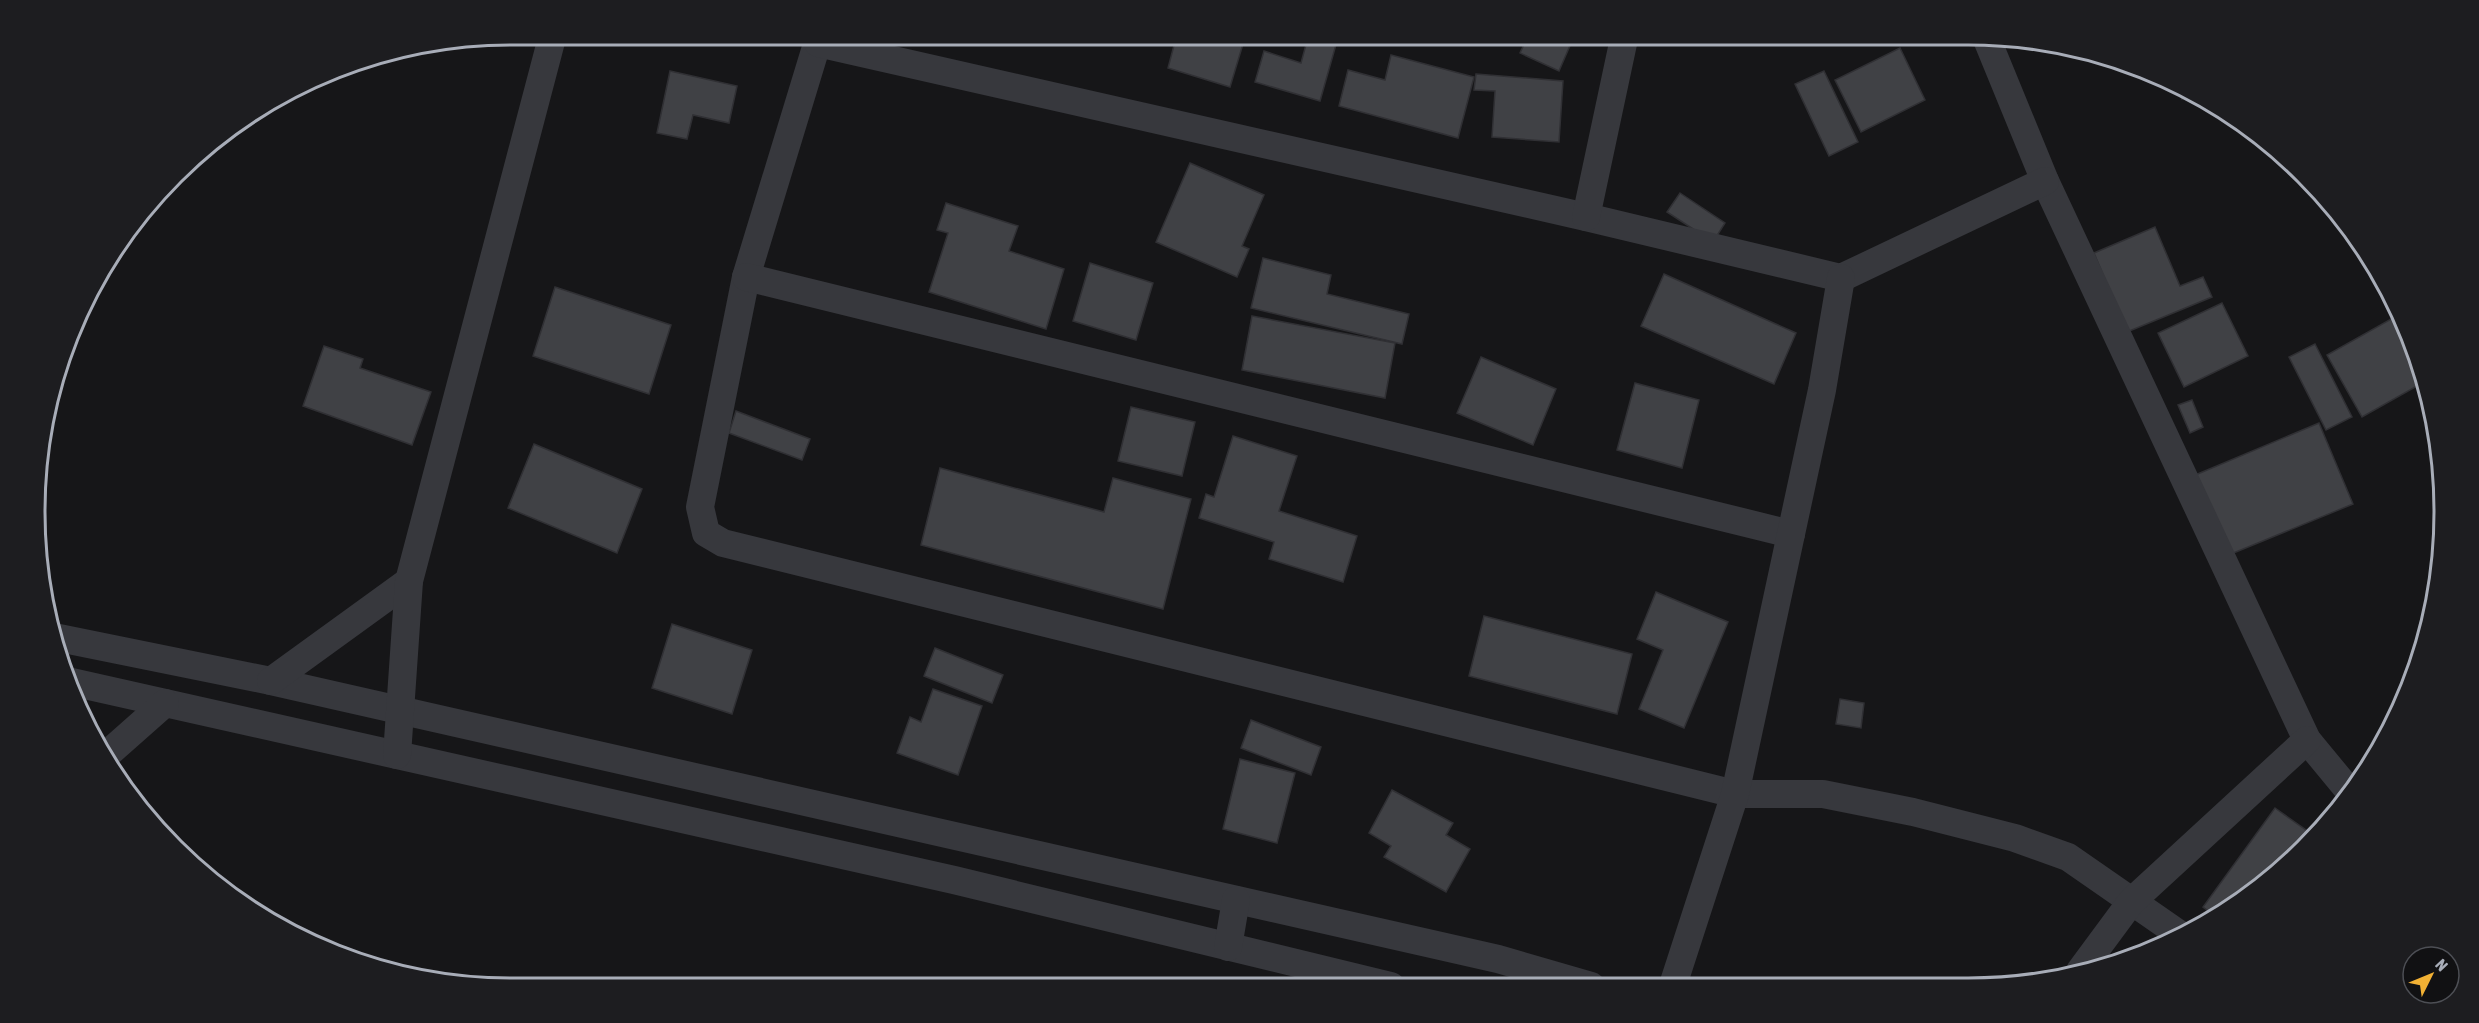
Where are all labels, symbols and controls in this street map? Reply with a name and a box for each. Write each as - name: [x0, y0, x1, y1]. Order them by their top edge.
- north arrow: [2401, 945, 2461, 1005]
- text: N: [2432, 955, 2452, 974]

